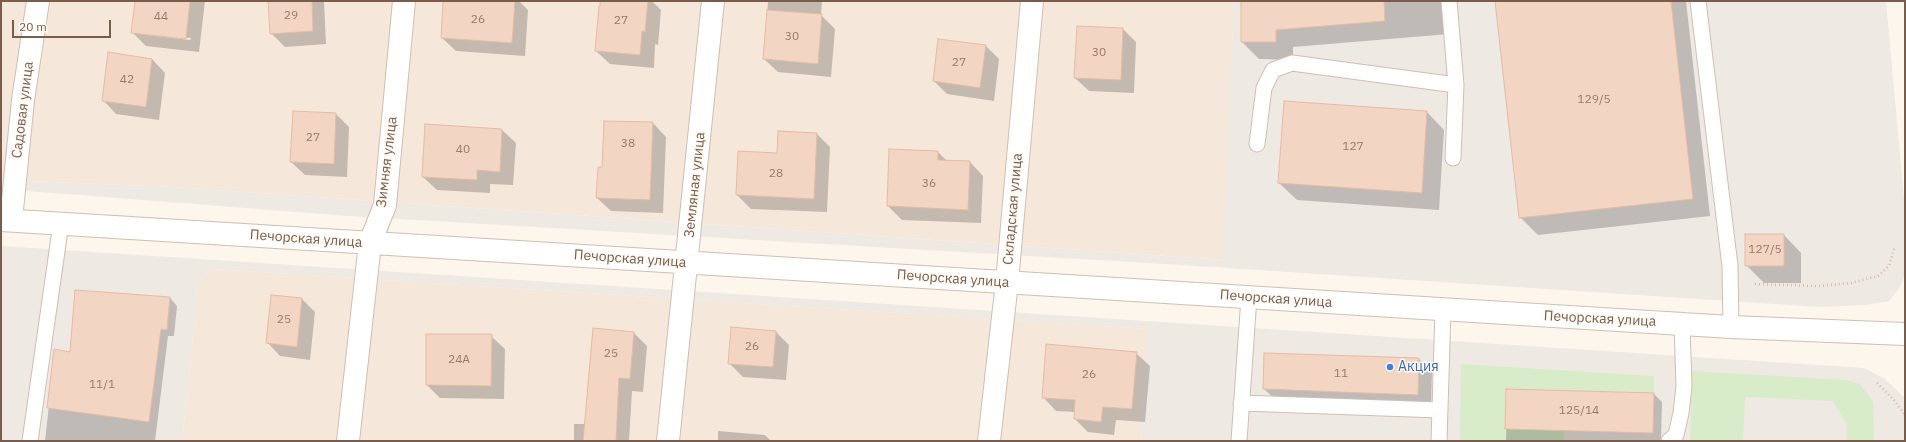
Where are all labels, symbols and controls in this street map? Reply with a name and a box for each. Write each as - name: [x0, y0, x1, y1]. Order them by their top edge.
- house number: 29: [284, 9, 298, 23]
- house number: 44: [154, 10, 168, 24]
- scale bar: [14, 12, 113, 38]
- house number: 26: [471, 13, 485, 27]
- house number: 27: [614, 14, 628, 28]
- text: 20 m: [19, 19, 47, 34]
- house number: 30: [785, 30, 799, 44]
- house number: 30: [1092, 46, 1106, 60]
- house number: 27: [952, 56, 966, 70]
- street label: Садовая улица: [9, 61, 37, 159]
- house number: 42: [120, 73, 134, 87]
- house number: 129/5: [1577, 93, 1611, 107]
- street label: Зимняя улица: [373, 116, 401, 208]
- house number: 27: [306, 131, 320, 145]
- street label: Земляная улица: [681, 131, 709, 239]
- house number: 38: [621, 137, 635, 151]
- house number: 127: [1342, 140, 1364, 154]
- house number: 40: [456, 143, 470, 157]
- street label: Складская улица: [1000, 152, 1026, 266]
- house number: 28: [769, 167, 783, 181]
- house number: 36: [922, 177, 936, 191]
- street label: Печорская улица: [249, 227, 363, 251]
- house number: 127/5: [1748, 243, 1782, 257]
- street label: Печорская улица: [573, 247, 687, 271]
- street label: Печорская улица: [896, 267, 1010, 291]
- street label: Печорская улица: [1219, 287, 1333, 311]
- street label: Печорская улица: [1543, 308, 1657, 330]
- house number: 25: [277, 313, 291, 327]
- house number: 26: [745, 340, 759, 354]
- house number: 25: [604, 347, 618, 361]
- house number: 24А: [448, 353, 470, 367]
- place label: Акция: [1398, 359, 1439, 375]
- marker: Акция: [1385, 362, 1395, 372]
- house number: 11: [1334, 367, 1348, 381]
- house number: 26: [1082, 368, 1096, 382]
- house number: 11/1: [89, 378, 115, 392]
- house number: 125/14: [1559, 404, 1599, 418]

